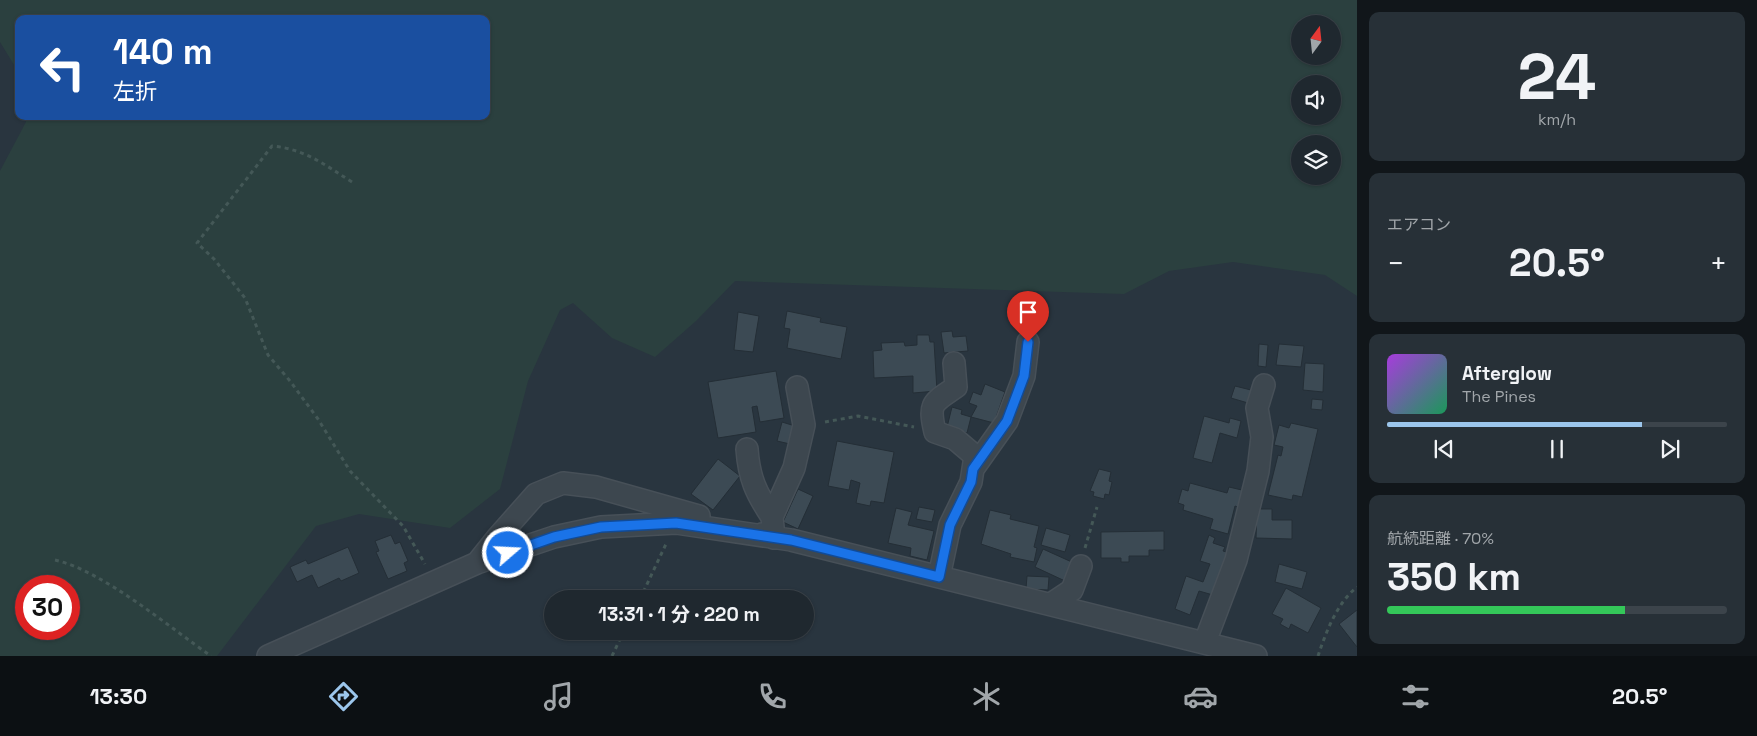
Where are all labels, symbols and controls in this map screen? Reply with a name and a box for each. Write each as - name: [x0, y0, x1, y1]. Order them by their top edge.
- north arrow: [1291, 15, 1341, 65]
- map controls: [1291, 15, 1341, 185]
- text: 140 m: [113, 30, 213, 74]
- icon: left: [30, 35, 95, 100]
- text: 24: [1518, 35, 1596, 118]
- button: sound: [1291, 75, 1341, 125]
- text: 左折: [113, 77, 157, 105]
- text: km/h: [1538, 109, 1576, 130]
- button: layers: [1291, 135, 1341, 185]
- text: エアコン: [1387, 214, 1451, 235]
- text: 20.5°: [1509, 239, 1605, 287]
- text: −: [1387, 245, 1404, 281]
- text: +: [1710, 245, 1727, 281]
- pin: [1007, 291, 1049, 342]
- icon: arrive: [1014, 298, 1042, 326]
- text: Afterglow: [1462, 361, 1552, 386]
- text: The Pines: [1462, 386, 1536, 407]
- icon: previous: [1430, 435, 1458, 463]
- icon: pause: [1543, 435, 1571, 463]
- icon: next: [1656, 435, 1684, 463]
- position arrow: [481, 526, 533, 578]
- text: 航続距離 · 70%: [1387, 528, 1494, 549]
- text: 350 km: [1387, 553, 1521, 601]
- speed limit sign: 30: [15, 575, 80, 640]
- text: 13:31 · 1 分 · 220 m: [598, 602, 760, 627]
- icon: directions: [326, 679, 361, 714]
- icon: music: [541, 679, 576, 714]
- icon: phone: [755, 679, 790, 714]
- icon: climate: [969, 679, 1004, 714]
- icon: car: [1183, 679, 1218, 714]
- icon: filters: [1398, 679, 1433, 714]
- text: 13:30: [90, 682, 147, 710]
- text: 20.5°: [1612, 682, 1667, 710]

